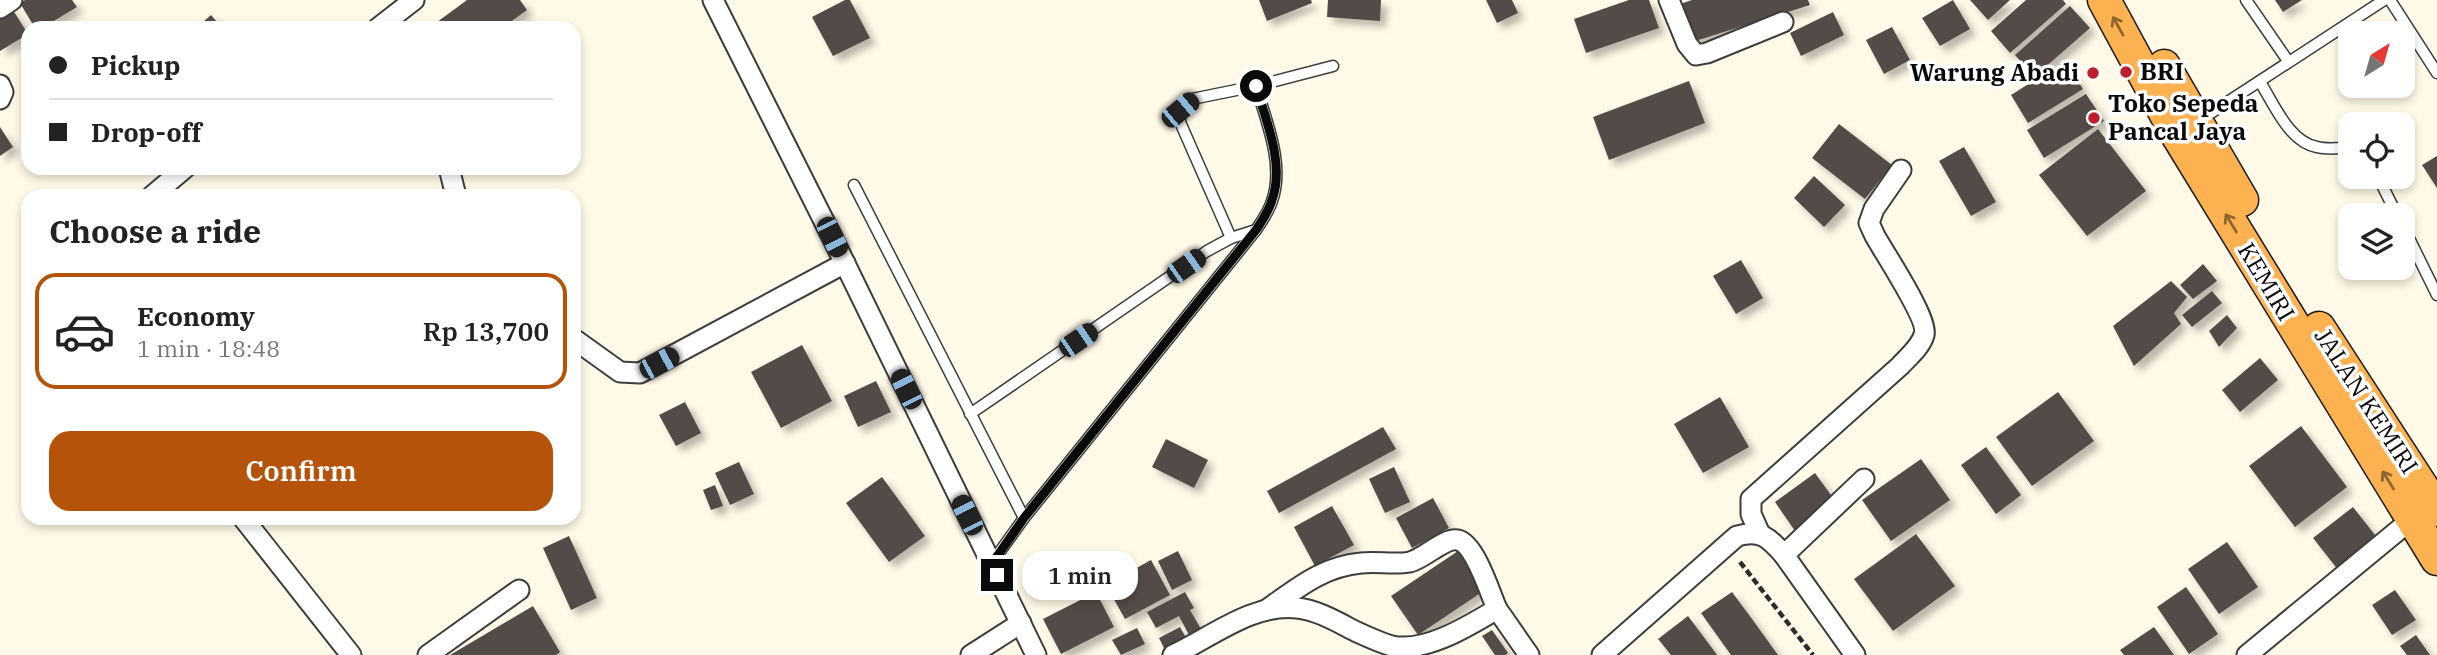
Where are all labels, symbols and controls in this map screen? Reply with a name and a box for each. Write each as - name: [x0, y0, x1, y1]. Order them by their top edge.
- one-way arrow: [2111, 16, 2124, 37]
- north arrow: [2338, 21, 2415, 98]
- map controls: [2338, 21, 2415, 280]
- text: Pickup: [91, 48, 181, 82]
- place label: BRI: [2140, 55, 2184, 87]
- place label: Warung Abadi: [1910, 56, 2079, 88]
- marker: BRI: [2118, 64, 2134, 80]
- marker: Warung Abadi: [2085, 65, 2101, 81]
- route start: [1240, 70, 1272, 102]
- place label: Toko Sepeda Pancal Jaya: [2108, 87, 2259, 147]
- car: [1158, 88, 1203, 132]
- marker: Toko Sepeda Pancal Jaya: [2086, 110, 2102, 126]
- button: locate: [2338, 112, 2415, 189]
- text: Drop-off: [91, 115, 202, 149]
- button: layers: [2338, 203, 2415, 280]
- text: Choose a ride: [49, 210, 261, 252]
- car: [814, 214, 851, 260]
- one-way arrow: [2223, 214, 2237, 234]
- street label: KEMIRI: [2231, 236, 2303, 327]
- car: [1163, 245, 1210, 287]
- text: Economy: [137, 299, 255, 333]
- icon: car: [53, 300, 116, 363]
- text: Rp 13,700: [423, 314, 549, 348]
- car: [1055, 320, 1102, 360]
- street label: JALAN KEMIRI: [2308, 321, 2426, 480]
- text: 1 min · 18:48: [137, 333, 280, 363]
- car: [636, 344, 683, 382]
- car: [888, 366, 925, 412]
- button: Confirm: [49, 431, 553, 511]
- one-way arrow: [2380, 471, 2395, 490]
- car: [949, 492, 986, 538]
- callout: 1 min: [1021, 550, 1137, 600]
- route end: [981, 559, 1013, 591]
- text: 1 min: [1048, 560, 1112, 590]

